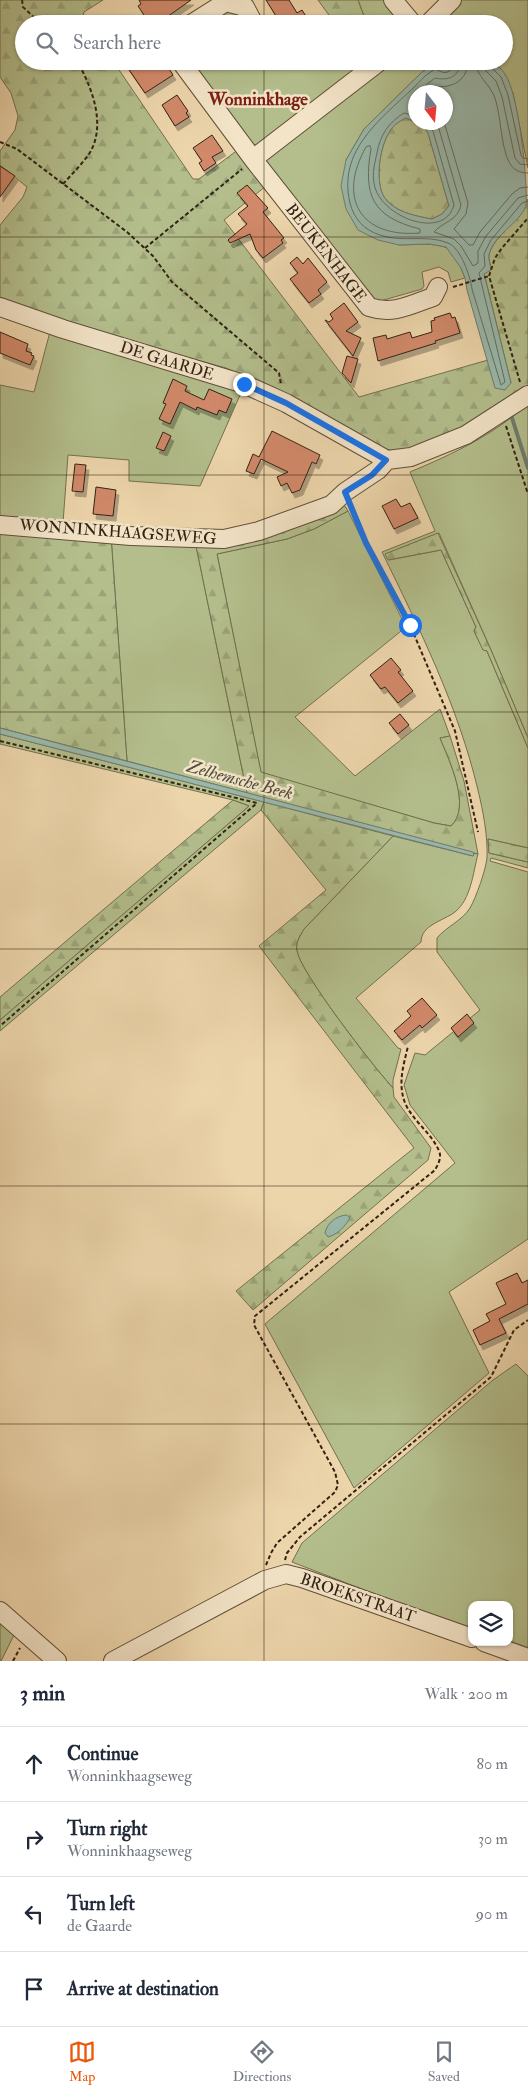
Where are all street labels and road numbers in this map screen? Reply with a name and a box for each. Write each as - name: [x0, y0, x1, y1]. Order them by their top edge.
- street label: BEUKENHAGE: [281, 199, 371, 307]
- street label: DE GAARDE: [118, 337, 216, 385]
- street label: WONNINKHAAGSEWEG: [18, 515, 217, 549]
- street label: BROEKSTRAAT: [298, 1569, 419, 1627]

